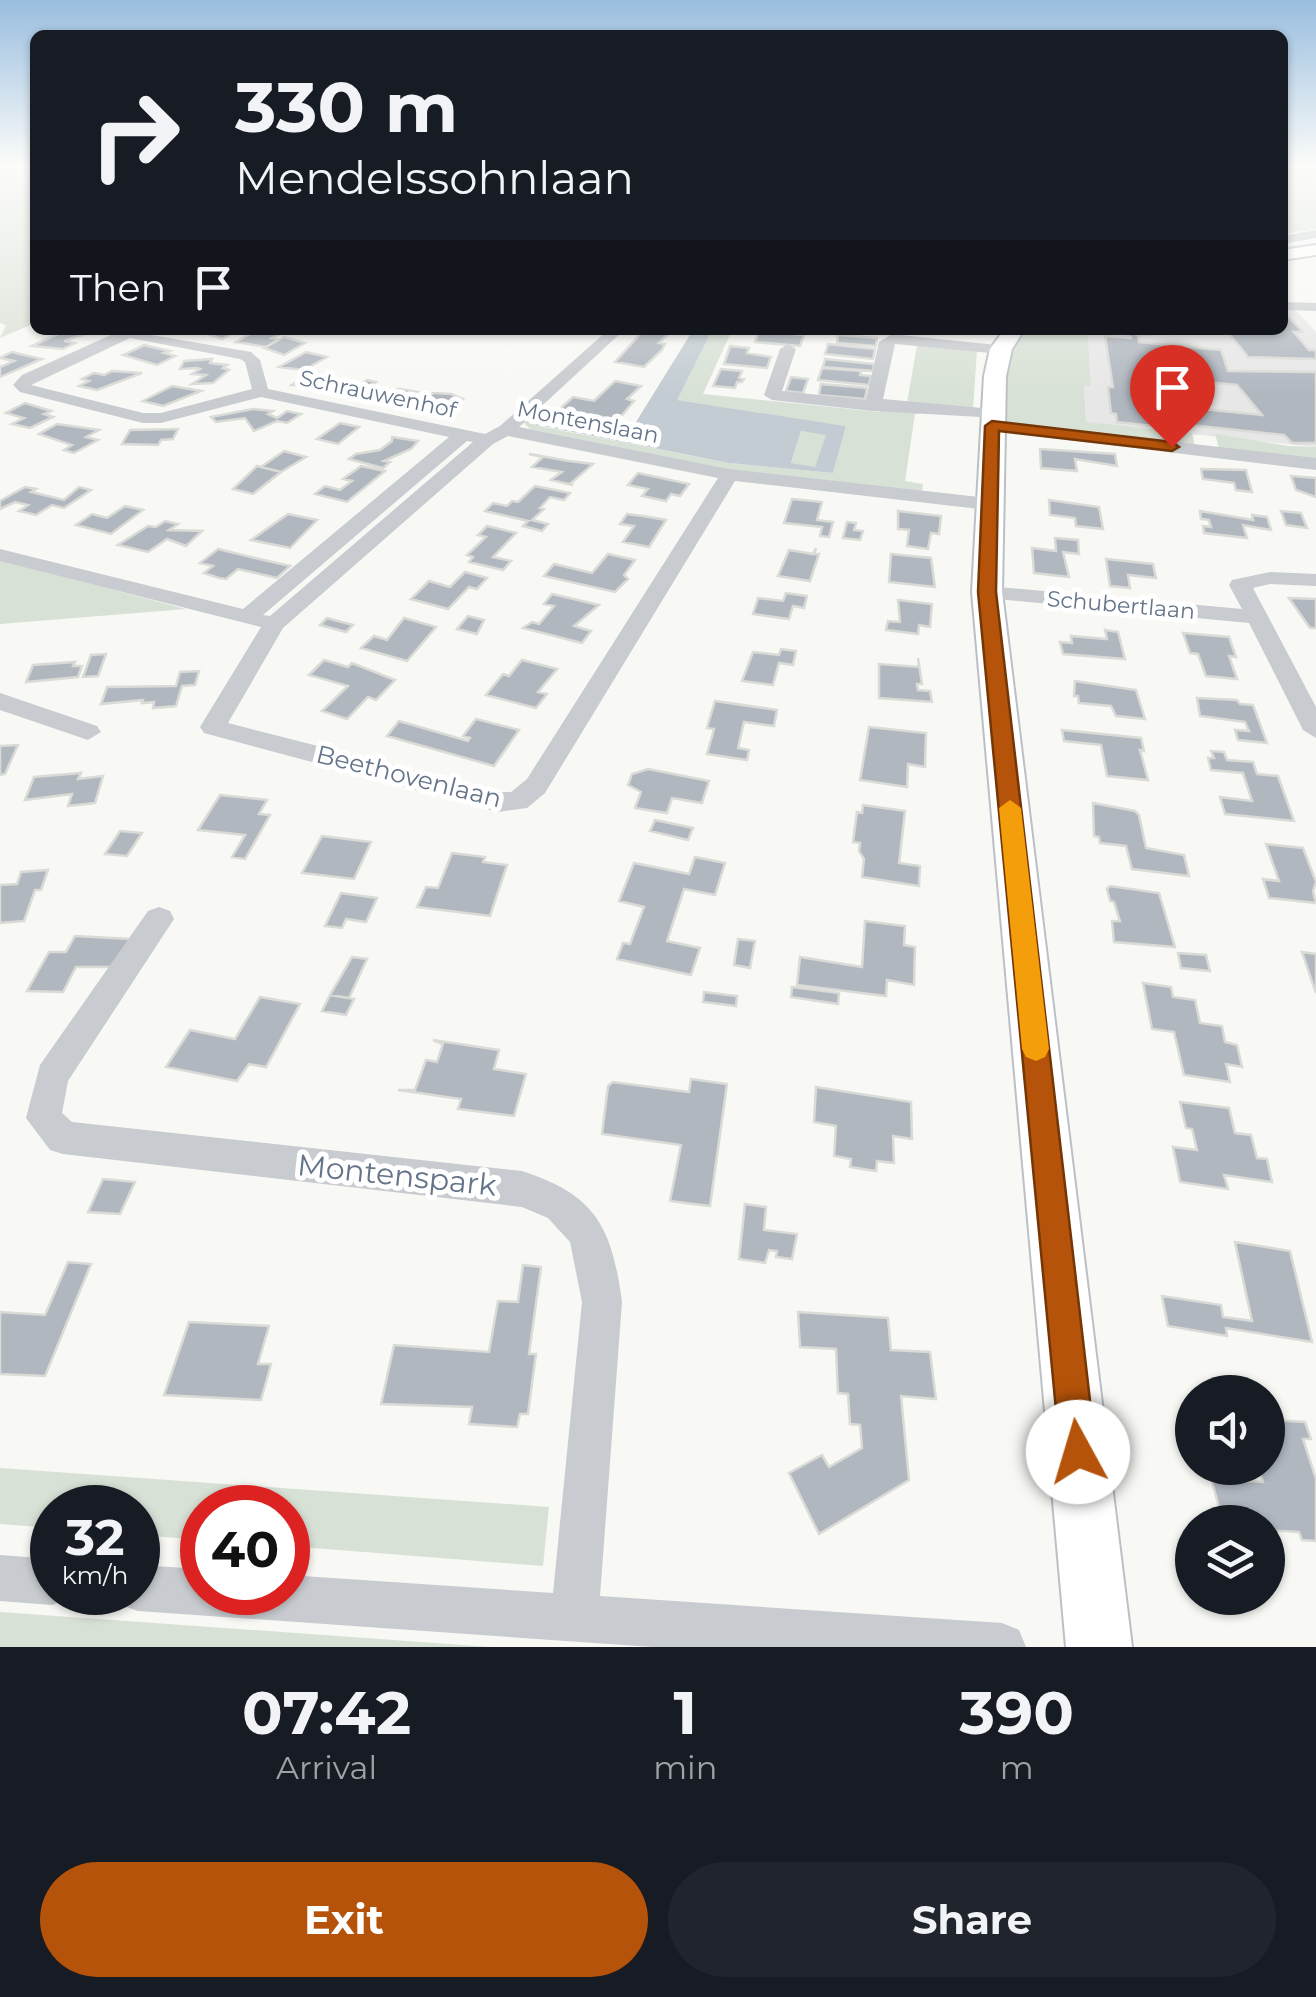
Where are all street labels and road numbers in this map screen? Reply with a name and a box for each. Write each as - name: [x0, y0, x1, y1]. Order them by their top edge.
- street label: Schrauwenhof: [297, 364, 460, 424]
- street label: Montenslaan: [515, 395, 661, 449]
- street label: Schubertlaan: [1046, 585, 1196, 625]
- street label: Beethovenlaan: [313, 738, 505, 814]
- street label: Montenspark: [296, 1146, 498, 1204]

